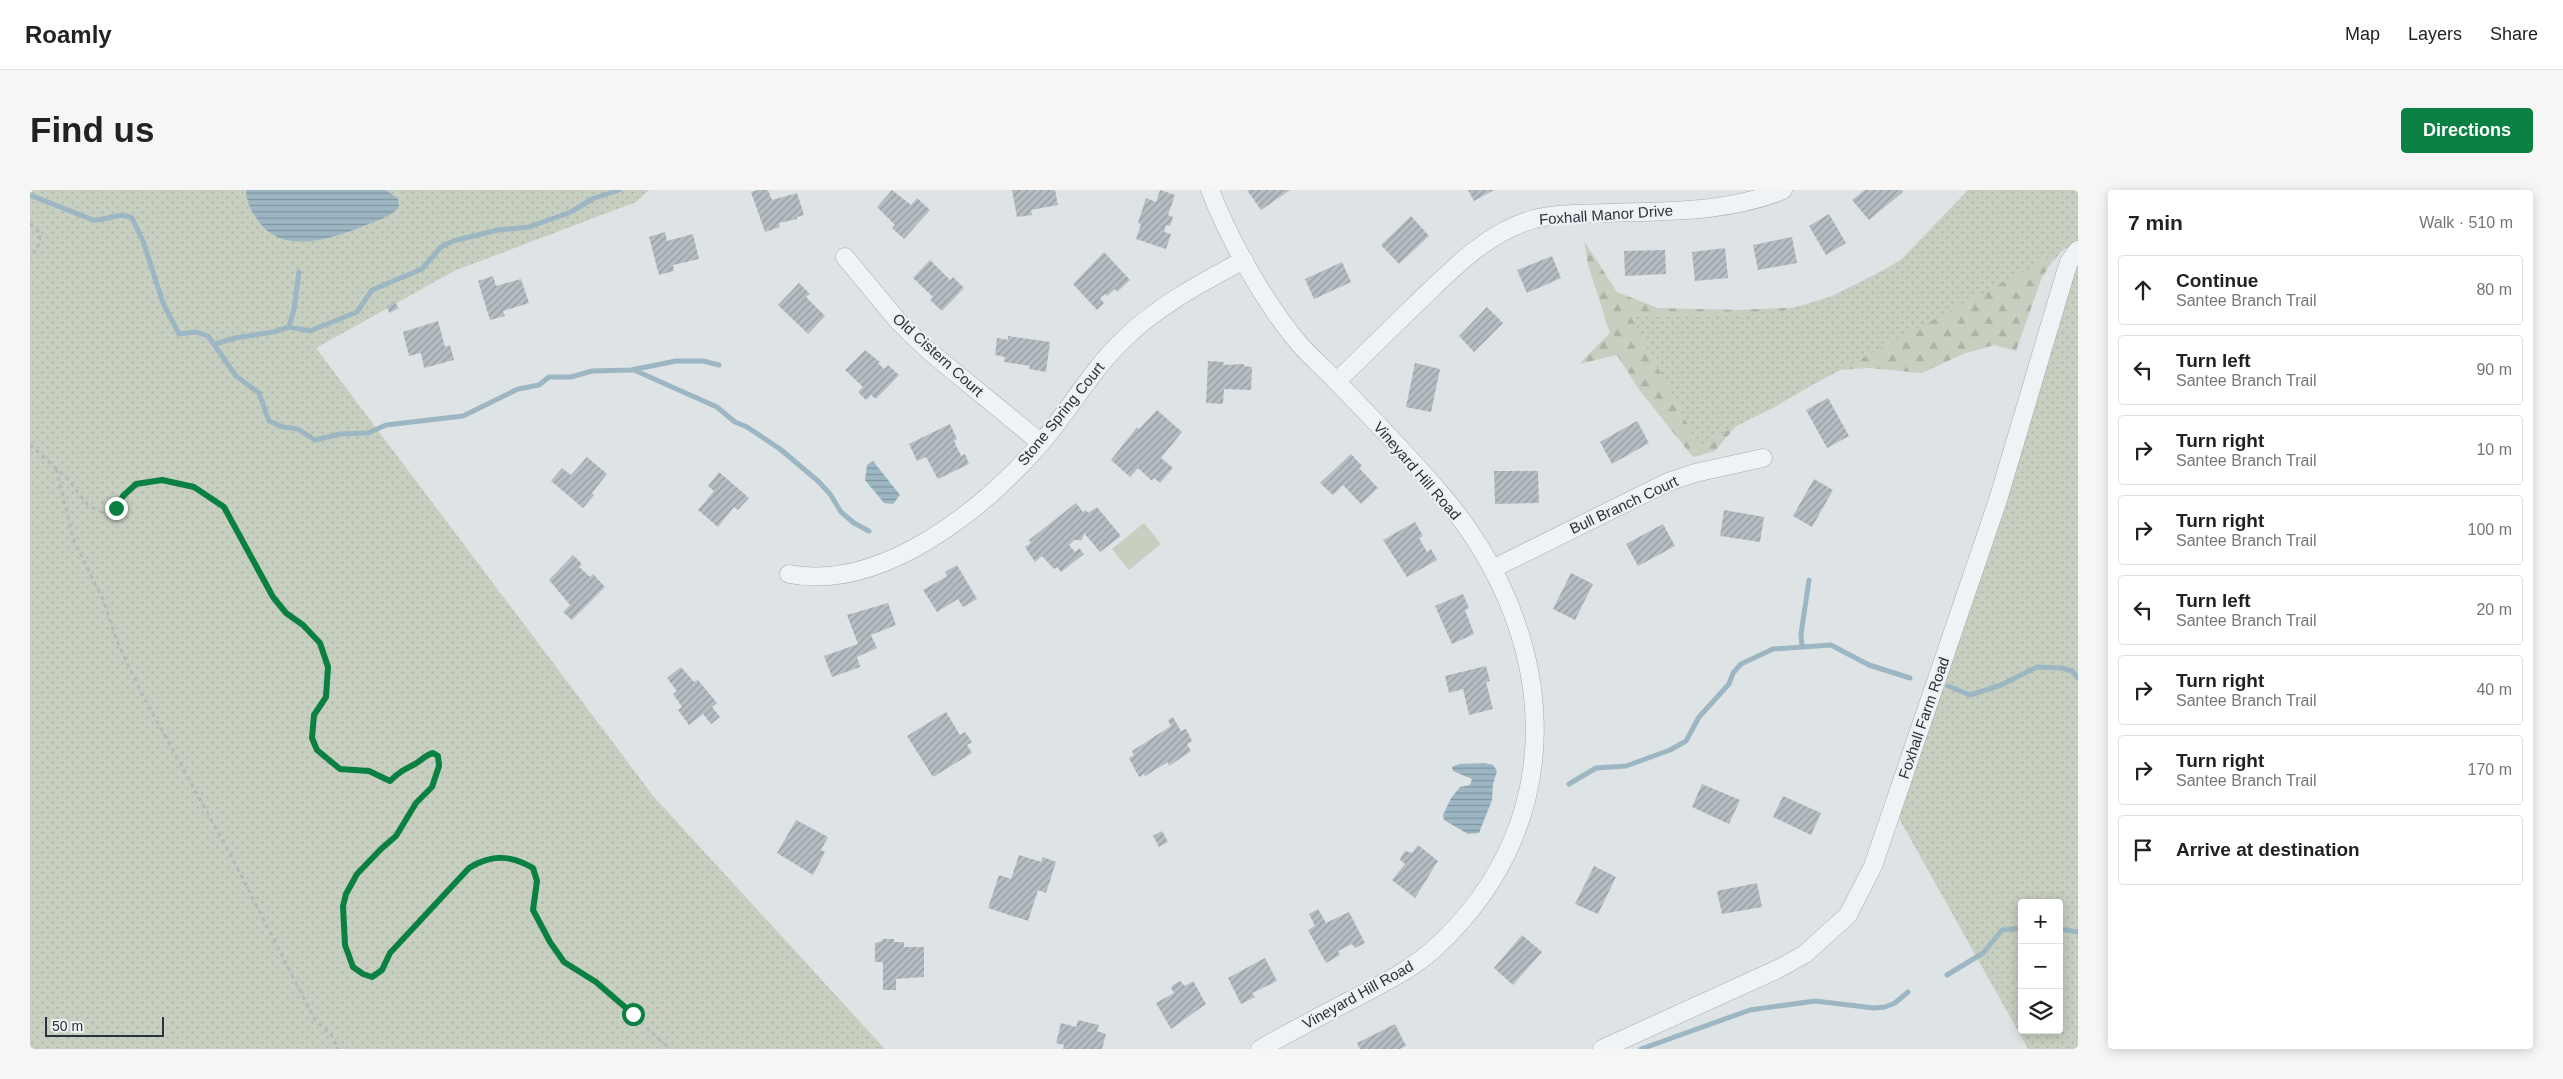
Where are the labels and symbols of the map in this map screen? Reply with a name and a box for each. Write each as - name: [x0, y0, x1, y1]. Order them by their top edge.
- street label: Foxhall Manor Drive: [1538, 201, 1674, 228]
- street label: Old Cistern Court: [890, 310, 988, 400]
- street label: Stone Spring Court: [1014, 358, 1108, 469]
- street label: Vineyard Hill Road: [1370, 418, 1464, 523]
- street label: Bull Branch Court: [1567, 472, 1681, 537]
- route end: [105, 497, 128, 520]
- street label: Foxhall Farm Road: [1895, 655, 1952, 781]
- street label: Vineyard Hill Road: [1299, 957, 1416, 1032]
- route start: [622, 1003, 645, 1026]
- scale bar: [45, 1014, 164, 1037]

